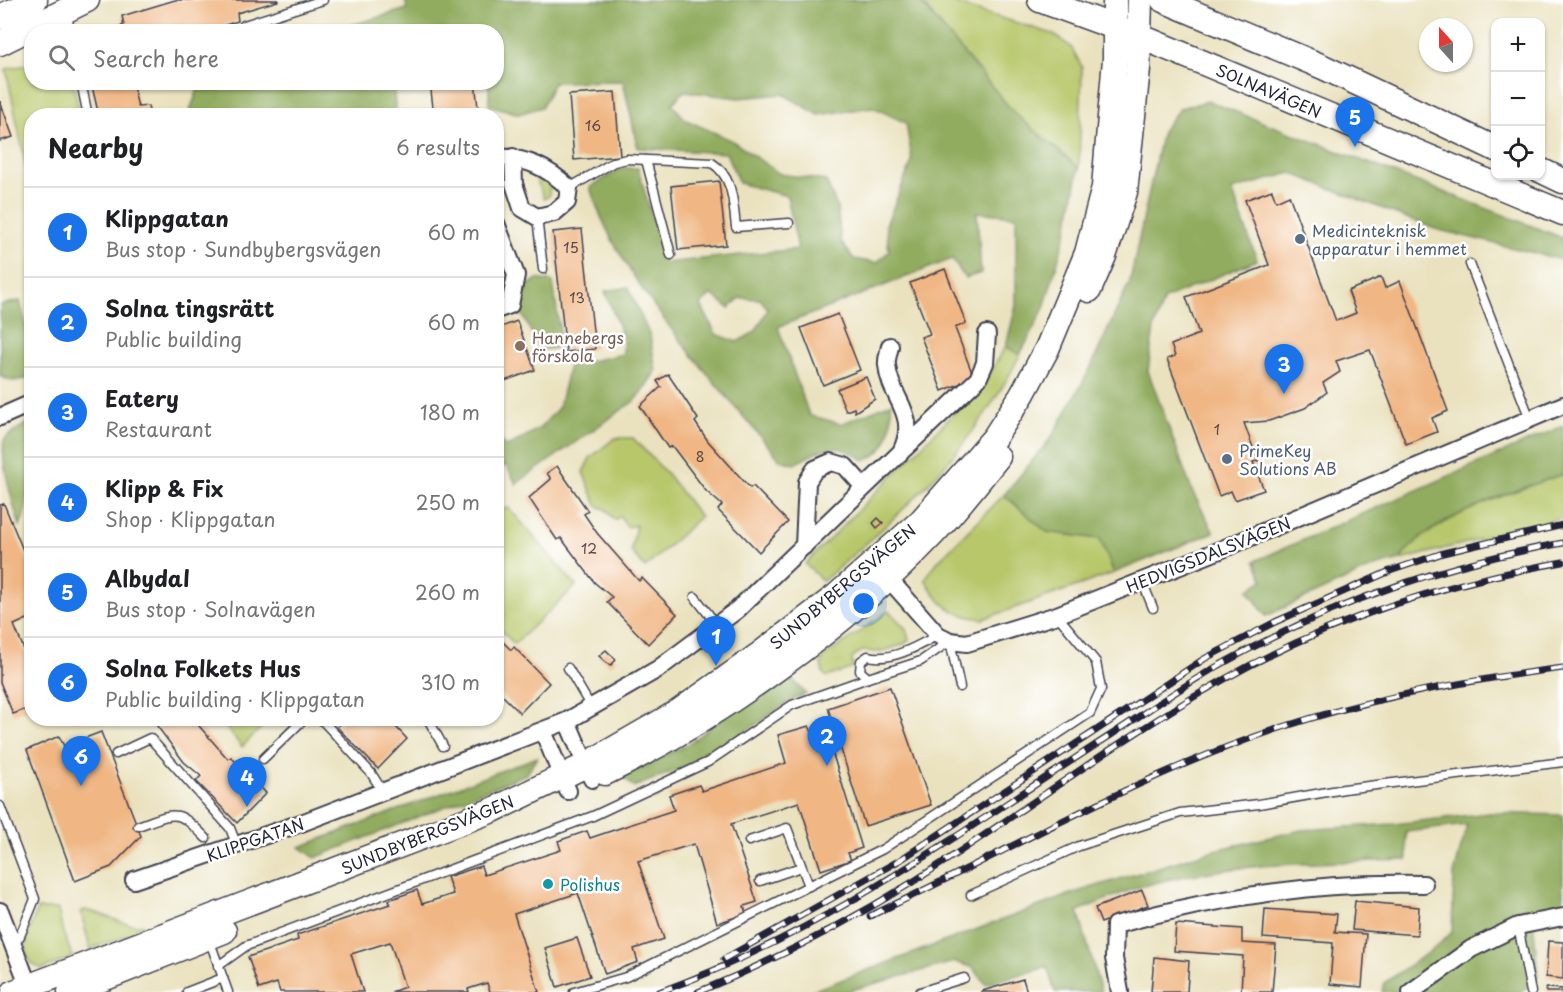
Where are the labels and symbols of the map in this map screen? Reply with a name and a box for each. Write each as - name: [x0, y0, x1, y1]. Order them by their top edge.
- north arrow: [1419, 18, 1473, 72]
- street label: SOLNAVÄGEN: [1213, 57, 1325, 123]
- pin: 5: [1336, 98, 1374, 147]
- house number: 16: [585, 115, 601, 136]
- place label: Medicinteknisk apparatur i hemmet: [1312, 218, 1467, 260]
- marker: Medicinteknisk apparatur i hemmet: [1293, 232, 1307, 246]
- house number: 15: [563, 237, 579, 258]
- house number: 13: [569, 287, 585, 308]
- place label: Hannebergs förskola: [532, 325, 624, 367]
- marker: Hannebergs förskola: [513, 339, 527, 353]
- pin: 3: [1264, 344, 1304, 394]
- house number: 1: [1214, 419, 1220, 440]
- place label: PrimeKey Solutions AB: [1239, 438, 1336, 480]
- house number: 8: [696, 446, 704, 467]
- marker: PrimeKey Solutions AB: [1220, 452, 1234, 466]
- street label: HEDVIGSDALSVÄGEN: [1122, 510, 1294, 598]
- street label: SUNDBYBERGSVÄGEN: [764, 518, 920, 654]
- house number: 12: [581, 538, 597, 559]
- your location: [849, 589, 878, 618]
- pin: 1: [696, 616, 736, 666]
- pin: 2: [808, 716, 846, 766]
- pin: 6: [62, 736, 100, 786]
- pin: 4: [228, 758, 266, 807]
- street label: SUNDBYBERGSVÄGEN: [337, 788, 517, 880]
- street label: KLIPPGATAN: [203, 811, 307, 867]
- place label: Polishus: [560, 872, 620, 896]
- marker: Polishus: [541, 877, 555, 891]

